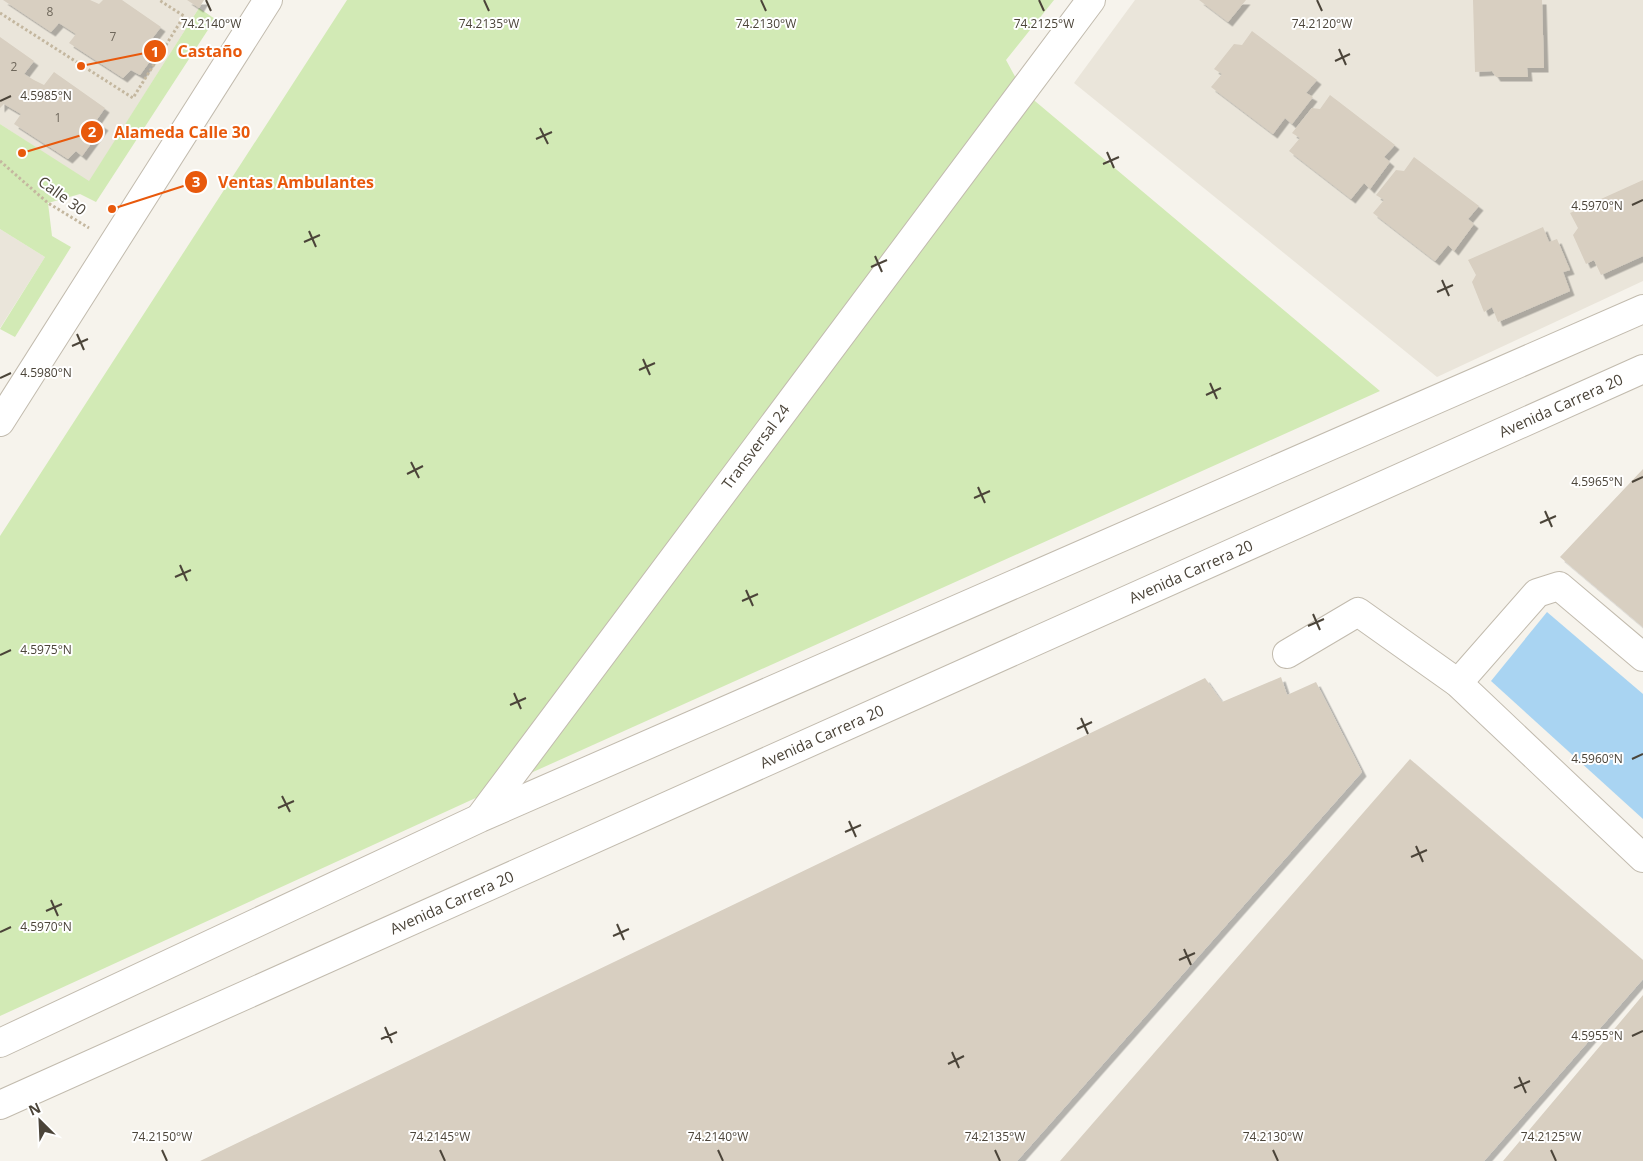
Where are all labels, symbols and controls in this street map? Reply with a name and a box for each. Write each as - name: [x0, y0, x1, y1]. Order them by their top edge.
- house number: 8: [47, 3, 54, 20]
- text: 74.2140°W: [181, 15, 241, 32]
- text: 74.2135°W: [459, 15, 519, 32]
- text: 74.2130°W: [736, 15, 796, 32]
- text: 74.2125°W: [1014, 15, 1074, 32]
- text: 74.2120°W: [1292, 15, 1352, 32]
- house number: 7: [110, 28, 117, 45]
- callout: Castaño: [142, 36, 252, 67]
- text: Castaño: [178, 40, 243, 62]
- text: 1: [151, 41, 159, 61]
- house number: 2: [11, 58, 18, 75]
- text: 4.5985°N: [20, 87, 72, 104]
- house number: 1: [55, 109, 61, 126]
- callout: Alameda Calle 30: [79, 117, 260, 148]
- text: 2: [88, 121, 97, 141]
- text: Alameda Calle 30: [114, 121, 250, 143]
- callout: Ventas Ambulantes: [184, 167, 384, 198]
- street label: Calle 30: [35, 171, 91, 219]
- text: 3: [192, 171, 200, 191]
- text: Ventas Ambulantes: [218, 171, 374, 193]
- text: 4.5970°N: [1571, 197, 1623, 214]
- text: 4.5980°N: [20, 364, 72, 381]
- street label: Avenida Carrera 20: [1495, 369, 1626, 441]
- street label: Transversal 24: [717, 400, 794, 493]
- text: 4.5965°N: [1571, 473, 1623, 490]
- street label: Avenida Carrera 20: [1125, 535, 1256, 607]
- text: 4.5975°N: [20, 641, 72, 658]
- street label: Avenida Carrera 20: [756, 700, 887, 772]
- text: 4.5960°N: [1571, 750, 1623, 767]
- street label: Avenida Carrera 20: [386, 866, 517, 938]
- text: 4.5970°N: [20, 918, 72, 935]
- text: 4.5955°N: [1571, 1027, 1623, 1044]
- north arrow: [15, 1096, 65, 1146]
- text: N: [25, 1098, 44, 1120]
- text: 74.2150°W: [132, 1128, 192, 1145]
- text: 74.2145°W: [410, 1128, 470, 1145]
- text: 74.2140°W: [688, 1128, 748, 1145]
- text: 74.2135°W: [965, 1128, 1025, 1145]
- text: 74.2130°W: [1243, 1128, 1303, 1145]
- text: 74.2125°W: [1521, 1128, 1581, 1145]

